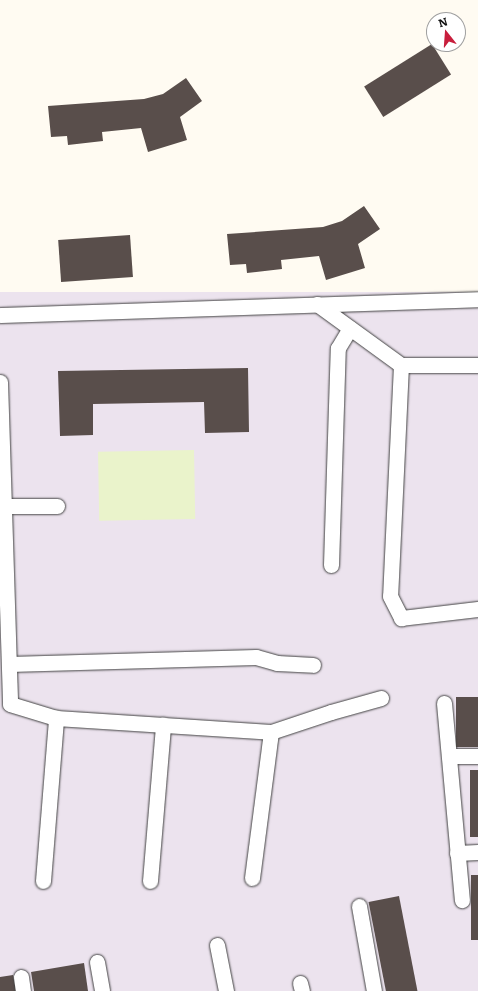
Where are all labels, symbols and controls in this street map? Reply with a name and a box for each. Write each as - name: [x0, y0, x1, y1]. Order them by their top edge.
- north arrow: [426, 12, 466, 52]
- text: N: [436, 12, 450, 30]

